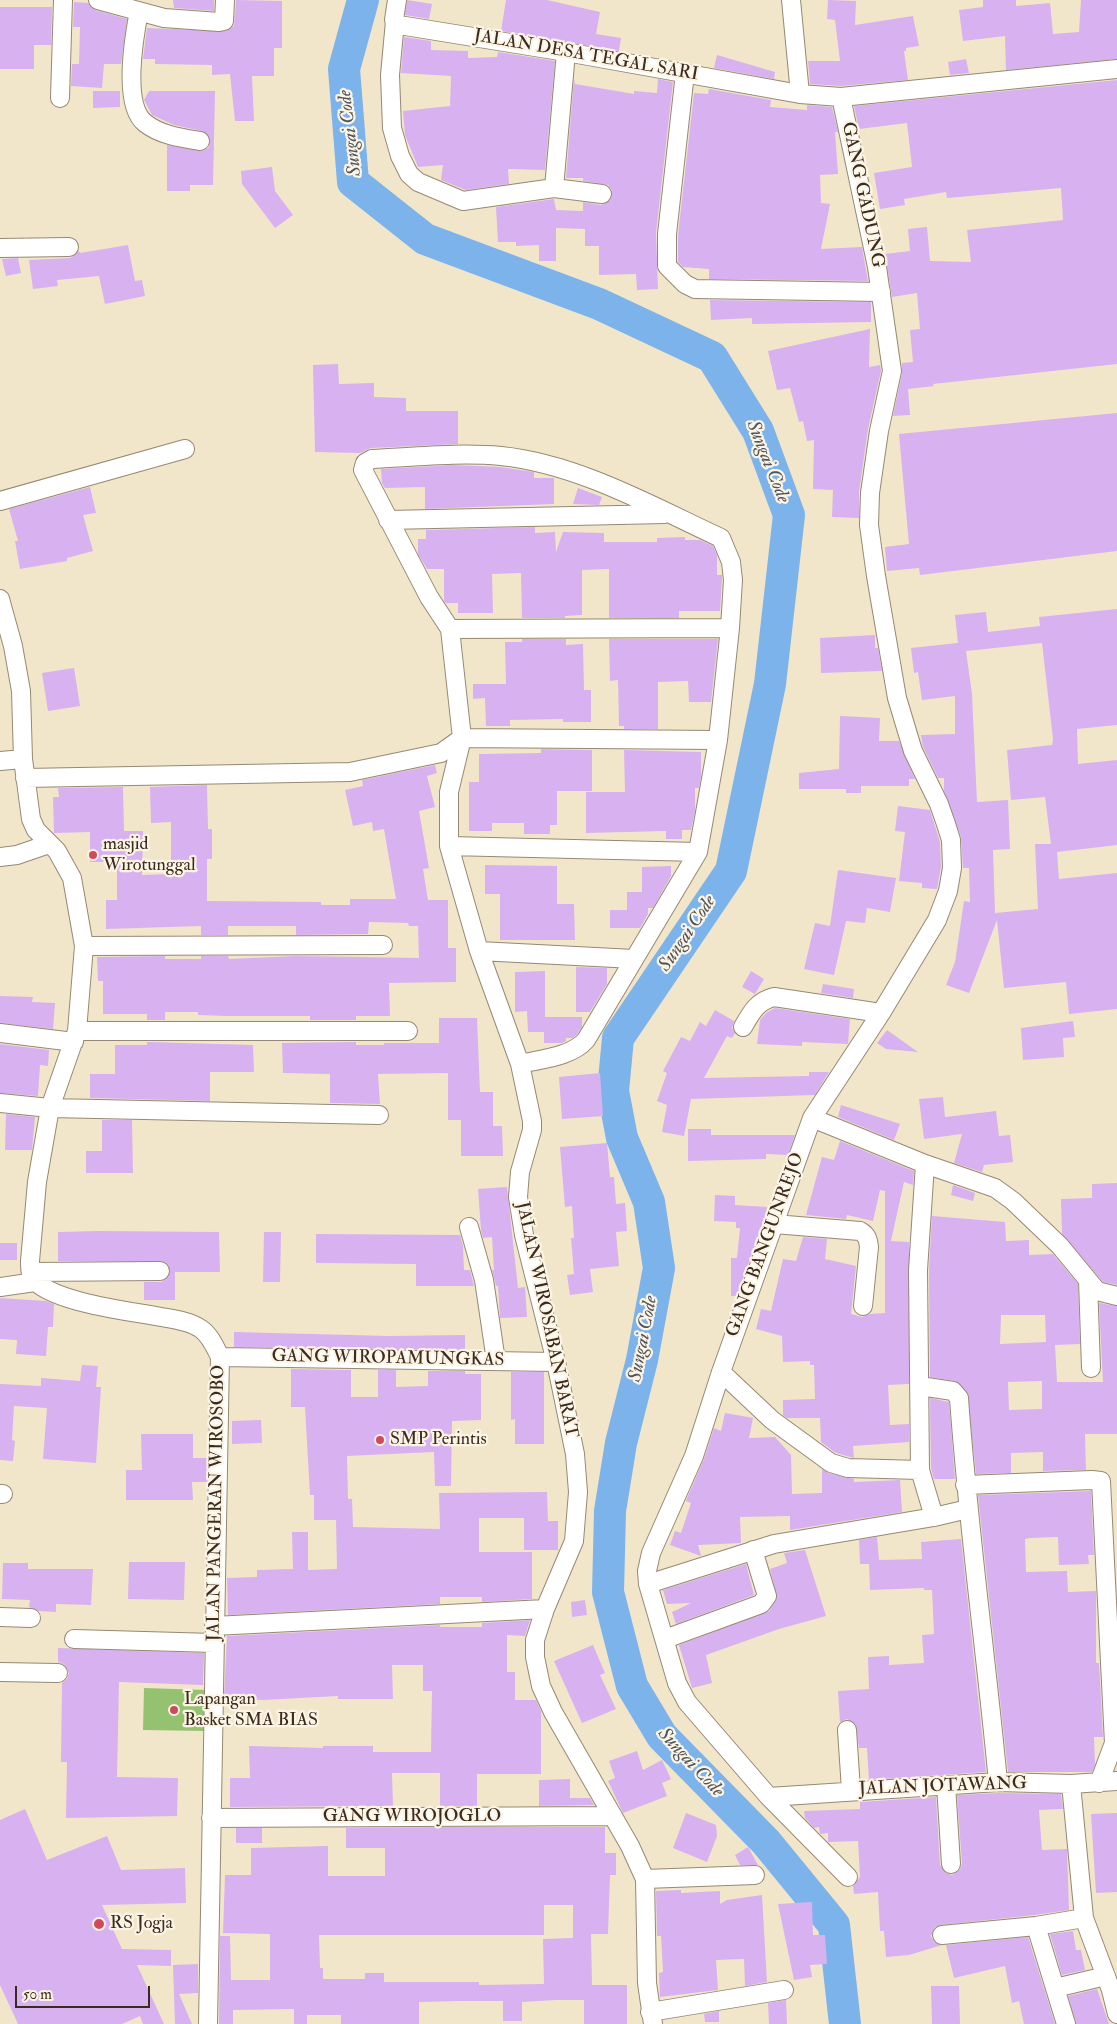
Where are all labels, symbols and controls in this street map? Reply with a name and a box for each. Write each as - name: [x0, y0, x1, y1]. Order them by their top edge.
- street label: JALAN DESA TEGAL SARI: [472, 26, 700, 86]
- water label: Sungai Code: [334, 89, 368, 177]
- street label: GANG GADUNG: [836, 120, 888, 270]
- water label: Sungai Code: [740, 417, 794, 507]
- place label: masjid Wirotunggal: [103, 834, 196, 876]
- marker: masjid Wirotunggal: [87, 849, 99, 861]
- water label: Sungai Code: [654, 892, 722, 976]
- street label: GANG BANGUNREJO: [723, 1150, 809, 1340]
- street label: JALAN WIROSABAN BARAT: [510, 1200, 582, 1440]
- water label: Sungai Code: [625, 1294, 663, 1384]
- street label: GANG WIROPAMUNGKAS: [271, 1346, 505, 1372]
- street label: JALAN PANGERAN WIROSOBO: [204, 1364, 230, 1642]
- place label: SMP Perintis: [390, 1429, 487, 1451]
- marker: SMP Perintis: [374, 1434, 386, 1446]
- place label: Lapangan Basket SMA BIAS: [184, 1689, 318, 1732]
- marker: Lapangan Basket SMA BIAS: [168, 1704, 180, 1716]
- water label: Sungai Code: [652, 1723, 728, 1803]
- street label: JALAN JOTAWANG: [859, 1773, 1027, 1801]
- street label: GANG WIROJOGLO: [323, 1806, 501, 1828]
- place label: RS Jogja: [110, 1913, 173, 1935]
- marker: RS Jogja: [92, 1917, 106, 1931]
- scale bar: [18, 1976, 152, 2008]
- text: 50 m: [23, 1985, 52, 2004]

